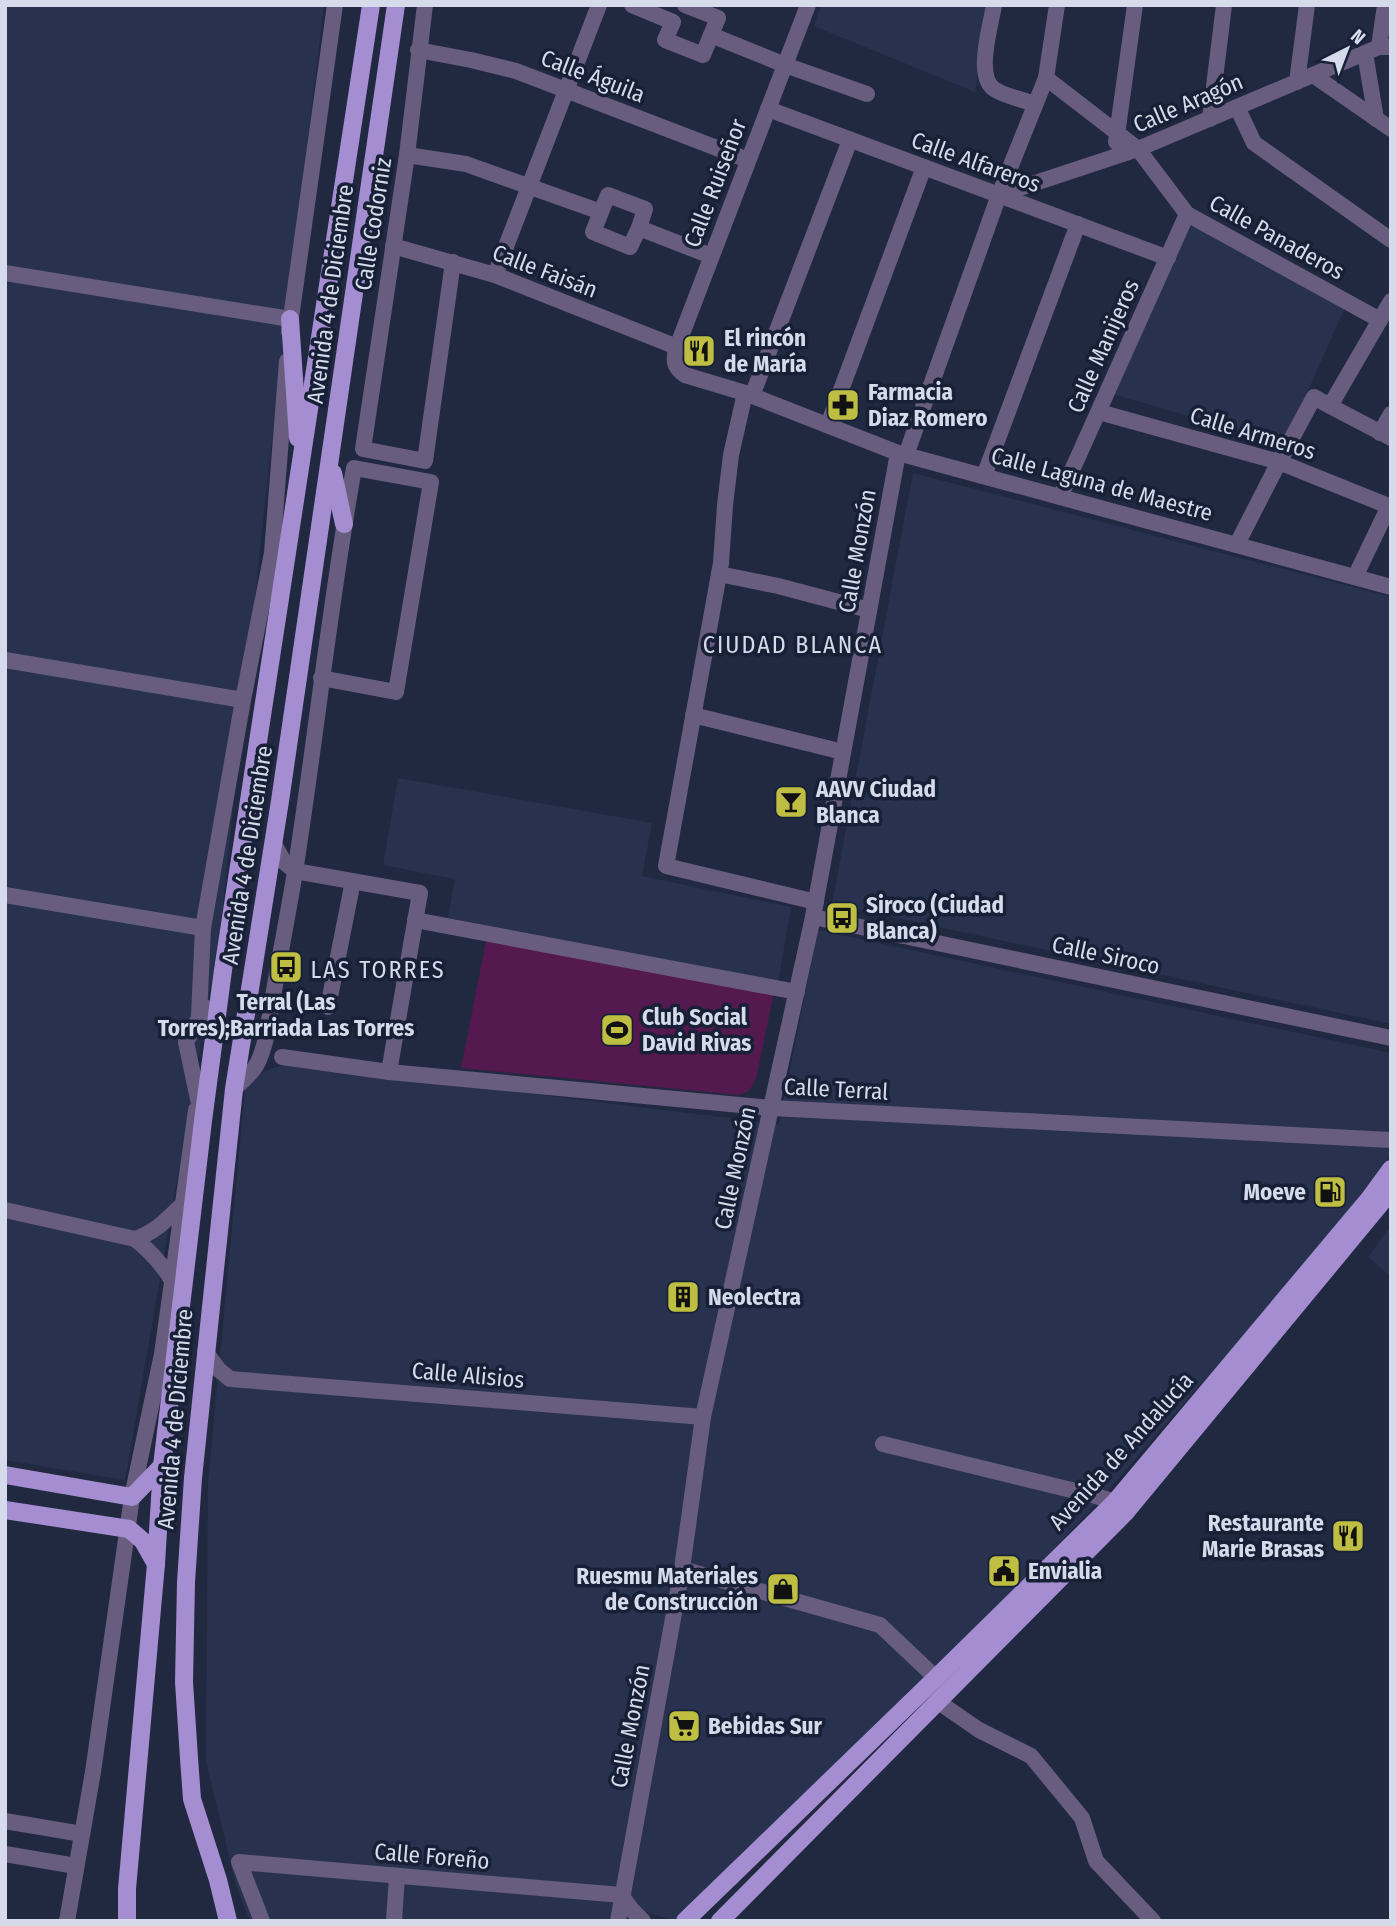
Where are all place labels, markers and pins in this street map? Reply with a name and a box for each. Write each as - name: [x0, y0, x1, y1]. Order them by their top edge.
- place label: El rincón de María: [724, 324, 807, 378]
- restaurant icon: El rincón de María: [680, 332, 718, 370]
- place label: Farmacia Diaz Romero: [868, 378, 988, 432]
- pharmacy icon: Farmacia Diaz Romero: [824, 386, 862, 424]
- place label: AAVV Ciudad Blanca: [815, 775, 936, 829]
- bar icon: AAVV Ciudad Blanca: [772, 783, 810, 821]
- place label: Siroco (Ciudad Blanca): [866, 891, 1004, 945]
- bus stop icon: Siroco (Ciudad Blanca): [823, 899, 861, 937]
- bus stop icon: Terral (Las Torres);Barriada Las Torres: [267, 948, 305, 986]
- place label: Terral (Las Torres);Barriada Las Torres: [158, 988, 414, 1042]
- place label: Club Social David Rivas: [642, 1003, 751, 1057]
- sports icon: Club Social David Rivas: [598, 1011, 636, 1049]
- fuel station icon: Moeve: [1311, 1173, 1349, 1211]
- place label: Moeve: [1243, 1178, 1306, 1206]
- building icon: Neolectra: [664, 1278, 702, 1316]
- place label: Neolectra: [708, 1283, 801, 1311]
- place label: Restaurante Marie Brasas: [1202, 1509, 1324, 1563]
- restaurant icon: Restaurante Marie Brasas: [1329, 1517, 1367, 1555]
- public building icon: Envialia: [985, 1552, 1023, 1590]
- place label: Envialia: [1028, 1557, 1102, 1585]
- place label: Ruesmu Materiales de Construcción: [576, 1562, 758, 1616]
- shop icon: Ruesmu Materiales de Construcción: [764, 1570, 802, 1608]
- supermarket icon: Bebidas Sur: [665, 1707, 703, 1745]
- place label: Bebidas Sur: [708, 1712, 823, 1740]

